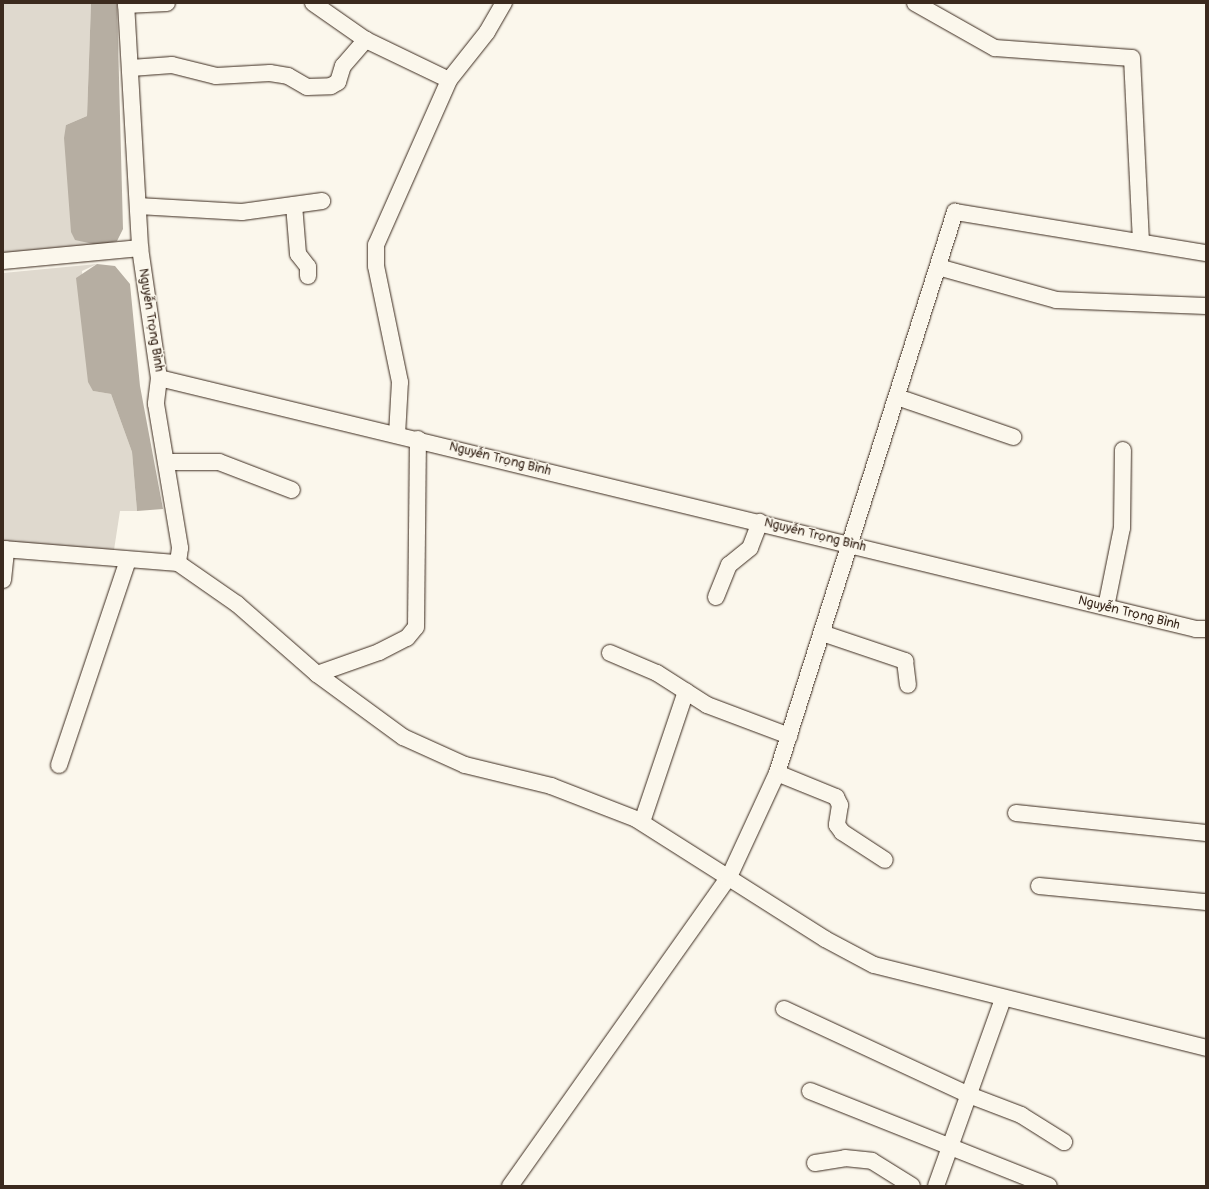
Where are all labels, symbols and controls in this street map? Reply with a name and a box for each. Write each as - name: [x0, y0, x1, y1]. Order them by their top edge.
- street label: Nguyễn Trọng Bình: [135, 267, 167, 373]
- street label: Nguyễn Trọng Bình: [448, 439, 552, 479]
- street label: Nguyễn Trọng Bình: [763, 515, 867, 555]
- street label: Nguyễn Trọng Bình: [1077, 593, 1181, 633]

